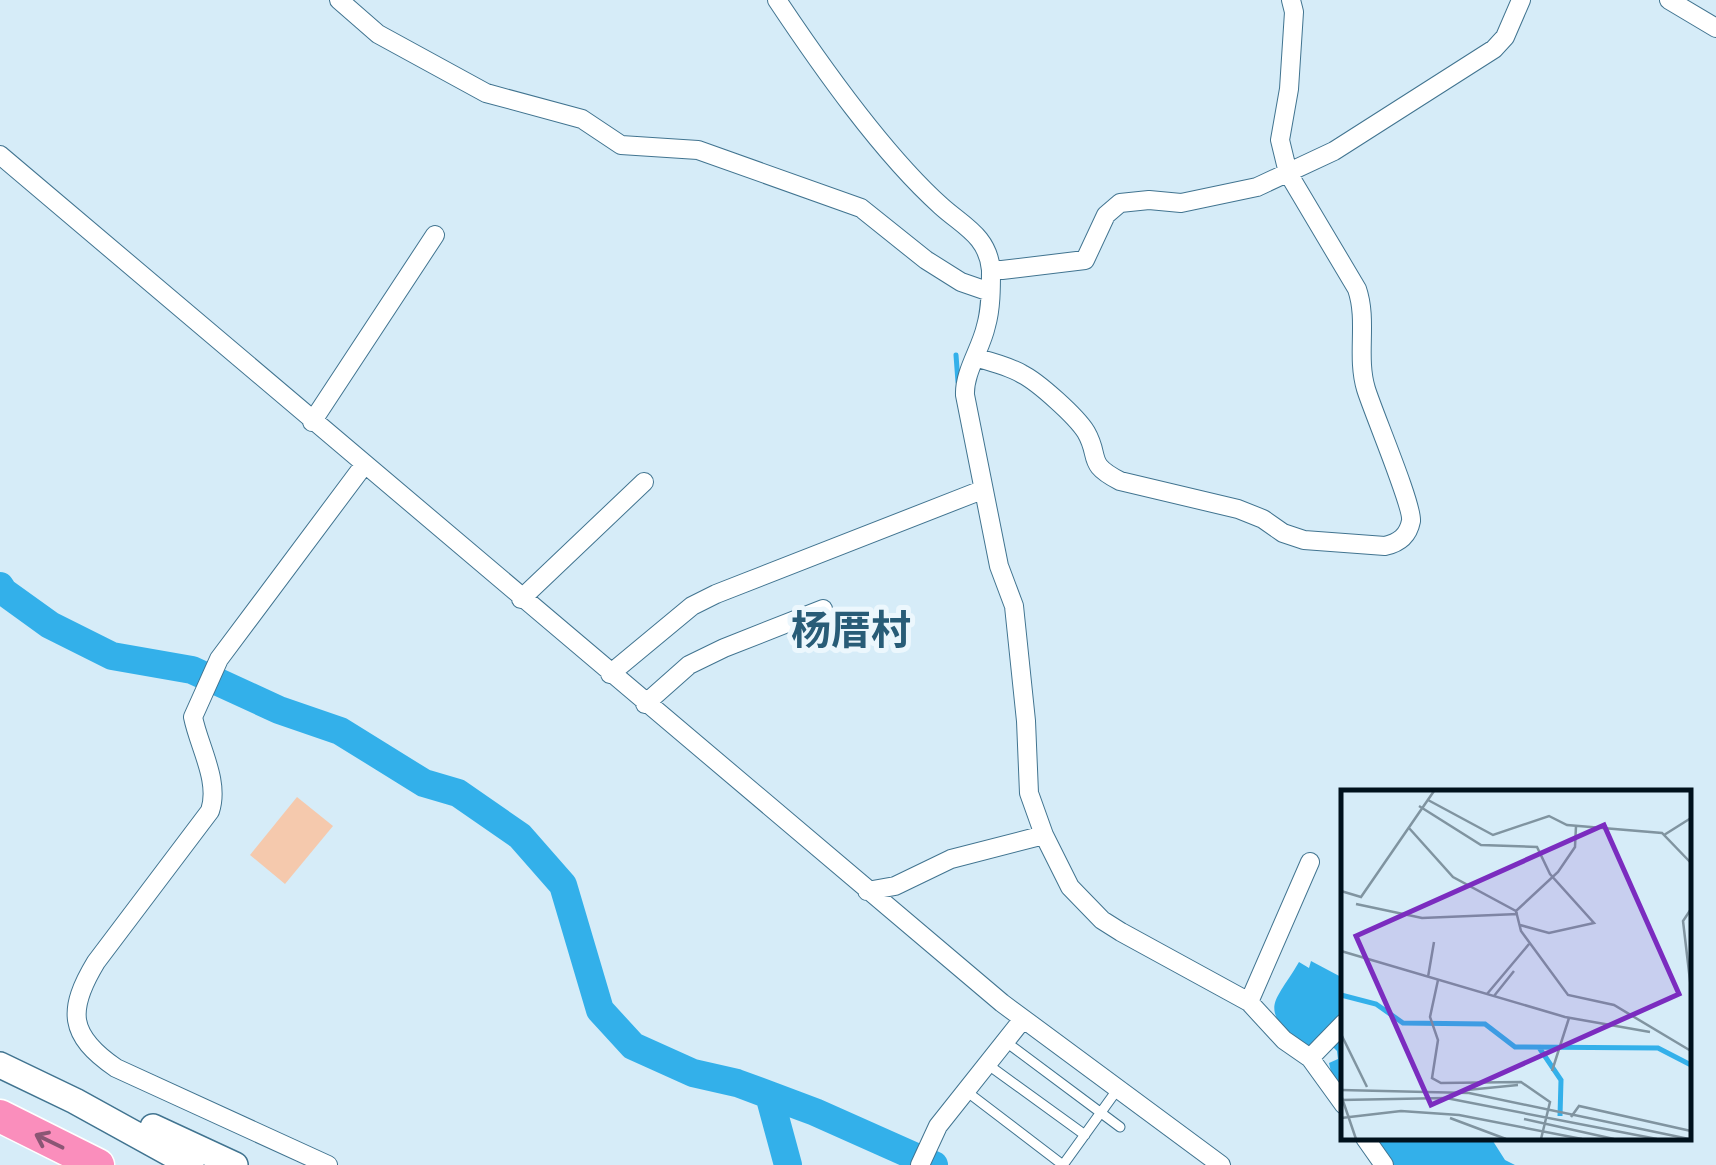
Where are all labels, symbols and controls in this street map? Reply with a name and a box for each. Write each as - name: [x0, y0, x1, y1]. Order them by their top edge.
- district label: 杨厝村: [791, 609, 911, 652]
- inset map: [1341, 790, 1691, 1140]
- one-way arrow: [35, 1130, 65, 1149]

